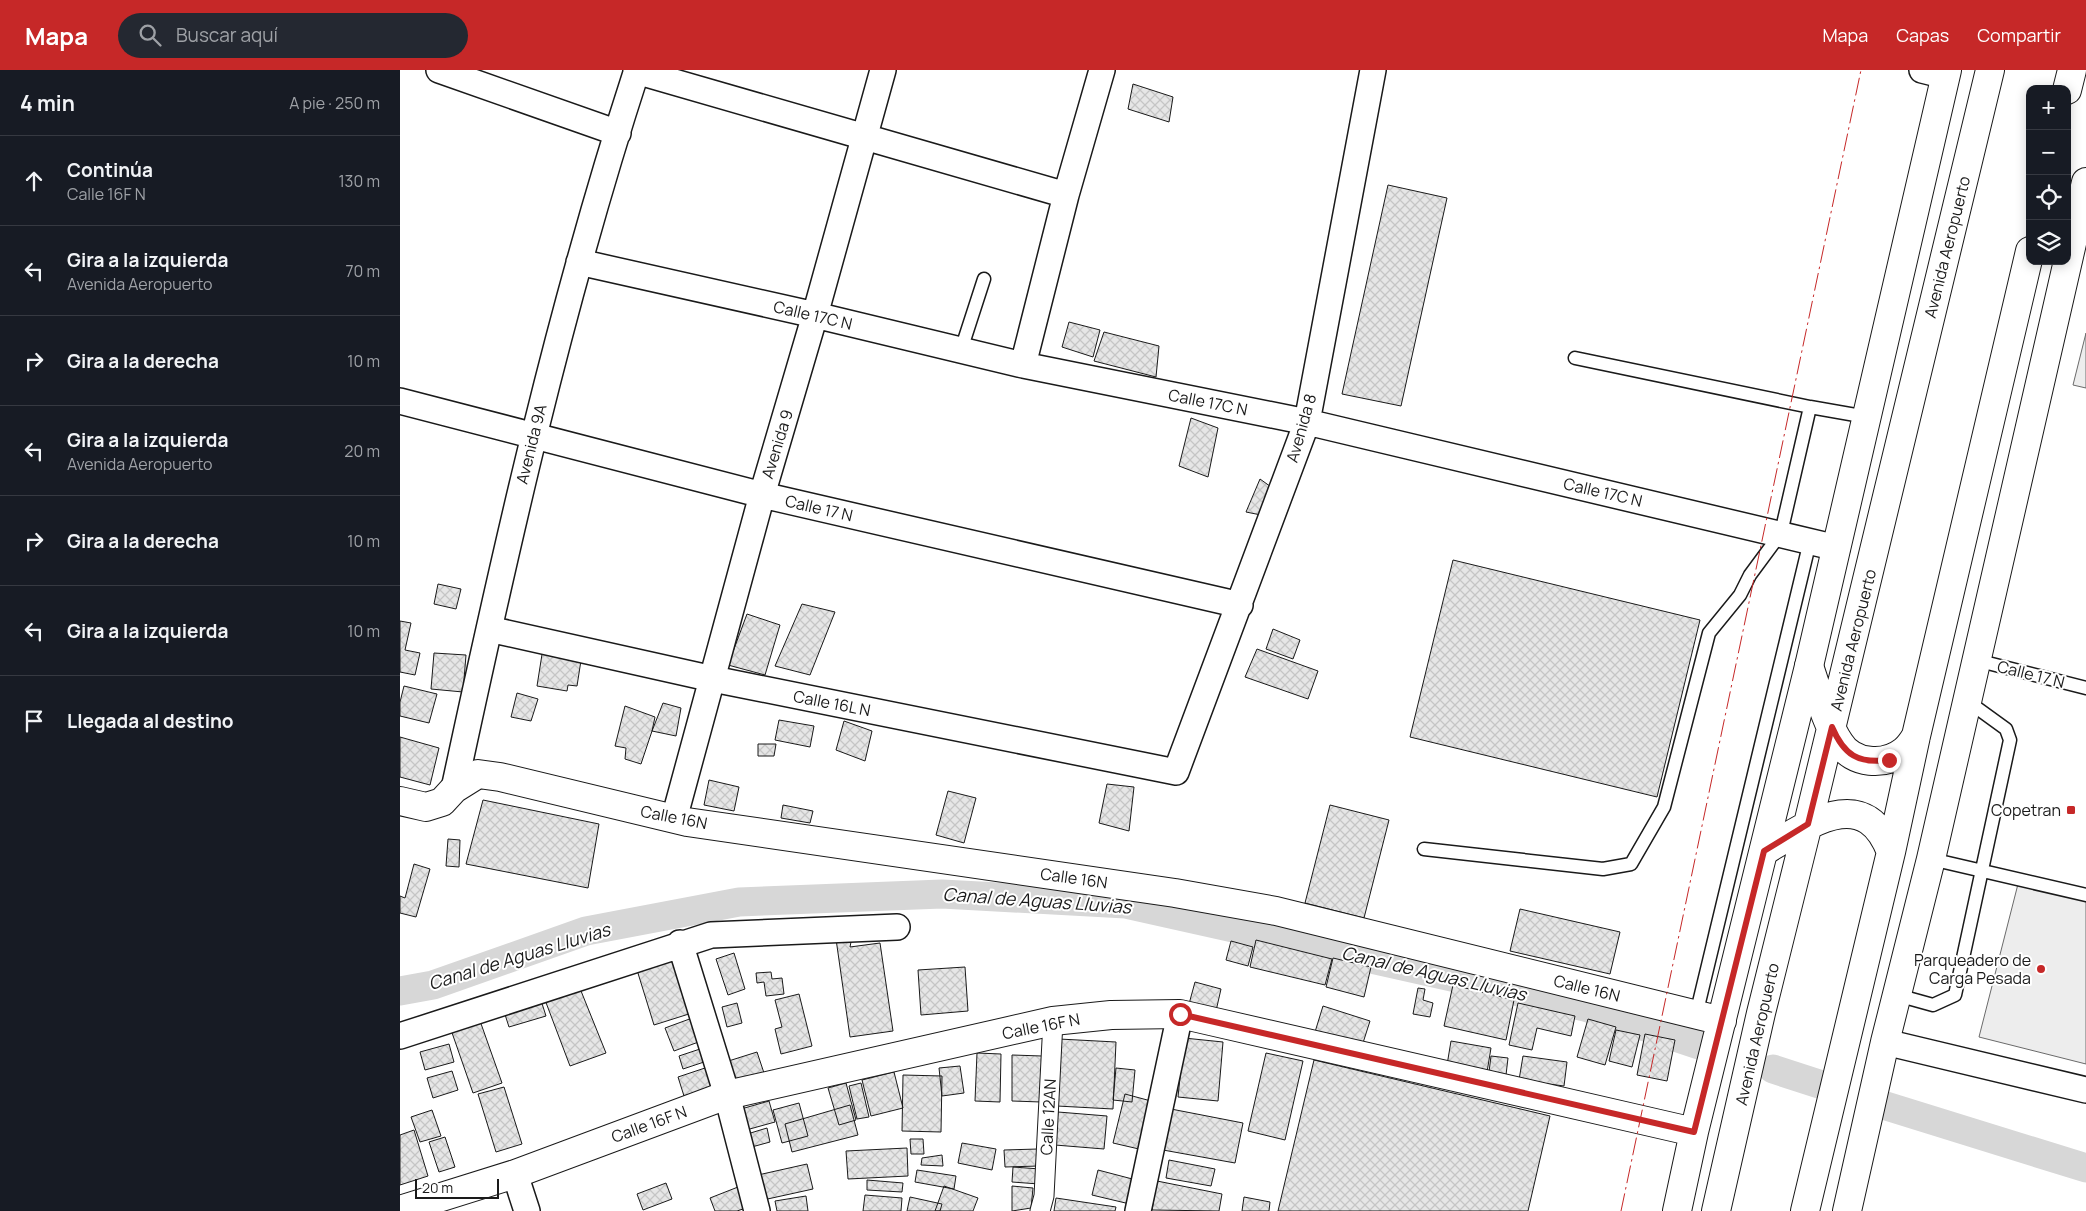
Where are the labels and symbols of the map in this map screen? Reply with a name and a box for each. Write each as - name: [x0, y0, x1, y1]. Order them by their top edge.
- street label: Avenida Aeropuerto: [1919, 174, 1975, 320]
- street label: Calle 17C N: [771, 295, 855, 335]
- street label: Calle 17C N: [1167, 384, 1249, 420]
- street label: Avenida 8: [1281, 391, 1321, 465]
- street label: Avenida 9A: [510, 402, 552, 486]
- street label: Avenida 9: [756, 407, 798, 481]
- street label: Calle 17C N: [1561, 472, 1645, 512]
- street label: Calle 17 N: [783, 490, 855, 526]
- street label: Avenida Aeropuerto: [1825, 567, 1881, 713]
- street label: Calle 17 N: [1995, 655, 2067, 693]
- street label: Calle 16L N: [792, 685, 872, 721]
- route end: [1878, 749, 1901, 772]
- place label: Copetran: [1991, 799, 2061, 821]
- street label: Calle 16N: [639, 800, 709, 834]
- marker: Copetran: [2065, 804, 2077, 816]
- street label: Calle 16N: [1039, 862, 1109, 894]
- water label: Canal de Aguas Lluvias: [942, 881, 1134, 919]
- water label: Canal de Aguas Lluvias: [425, 916, 614, 995]
- water label: Canal de Aguas Lluvias: [1339, 940, 1530, 1006]
- place label: Parqueadero de Carga Pesada: [1914, 949, 2031, 989]
- street label: Avenida Aeropuerto: [1730, 961, 1784, 1107]
- marker: Parqueadero de Carga Pesada: [2035, 963, 2047, 975]
- street label: Calle 16N: [1552, 969, 1622, 1007]
- route start: [1169, 1003, 1192, 1026]
- street label: Calle 16F N: [1000, 1008, 1082, 1044]
- street label: Calle 12AN: [1035, 1078, 1061, 1156]
- street label: Calle 16F N: [608, 1100, 690, 1148]
- scale bar: [415, 1176, 499, 1199]

